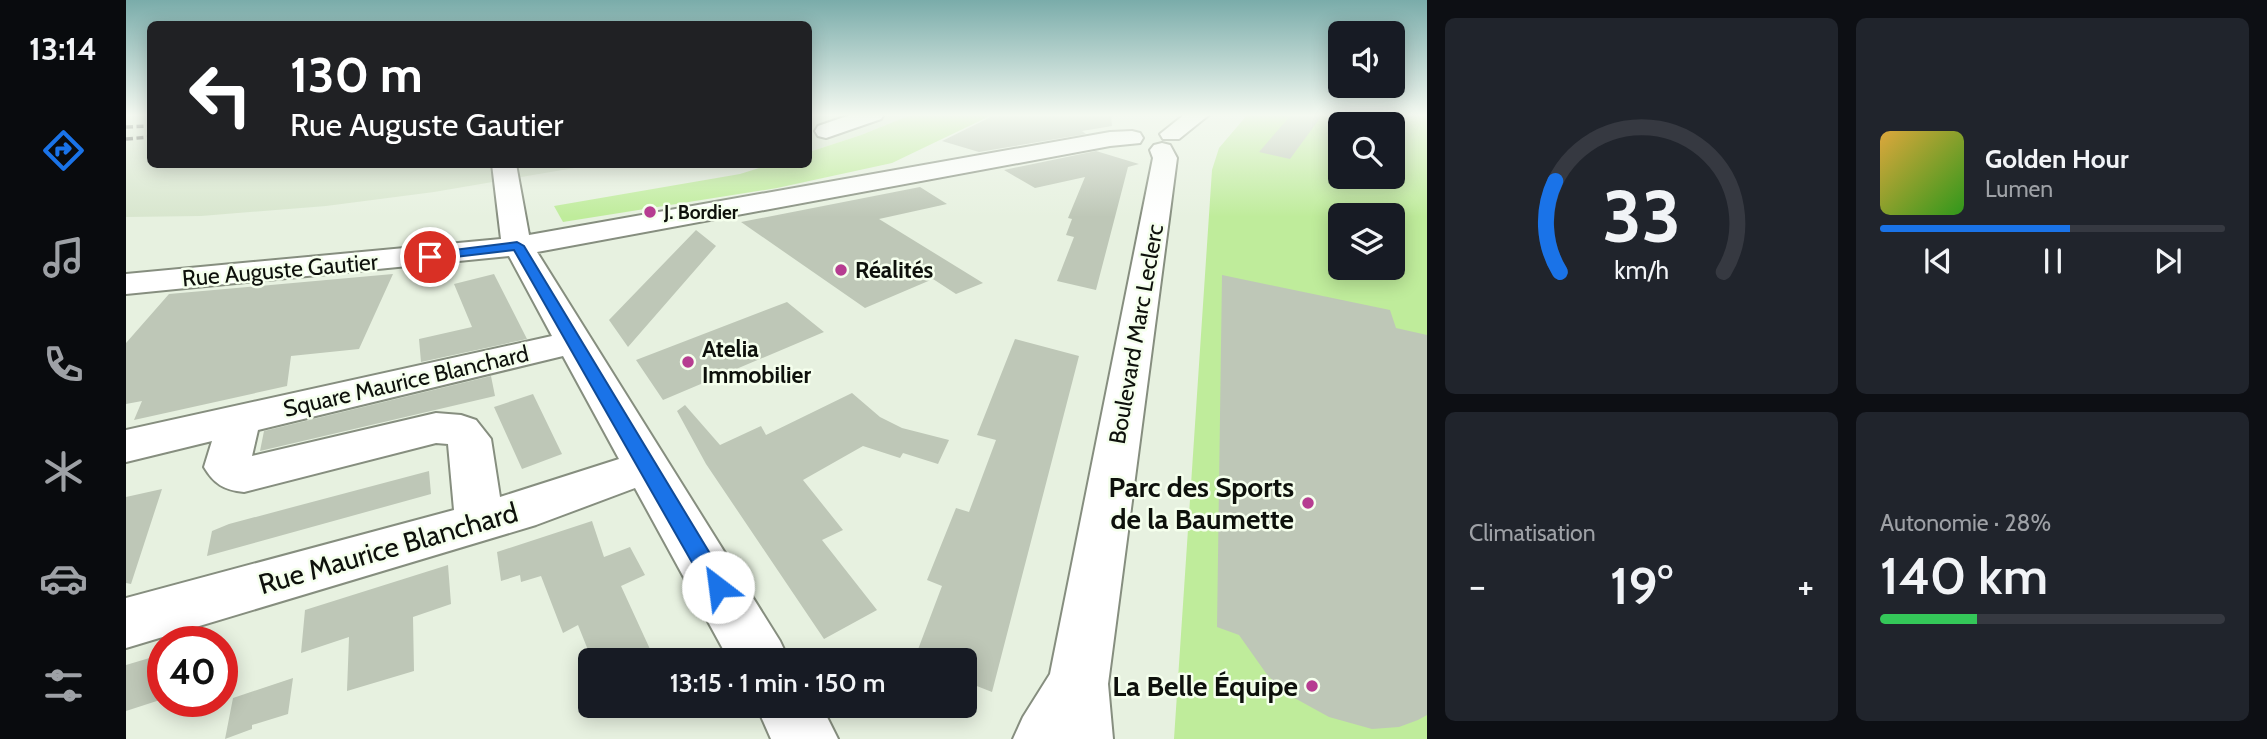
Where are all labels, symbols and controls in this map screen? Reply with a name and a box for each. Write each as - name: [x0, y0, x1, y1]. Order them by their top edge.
- map controls: [1328, 21, 1405, 280]
- button: sound: [1328, 21, 1405, 98]
- text: 13:14: [29, 29, 97, 68]
- text: 130 m: [290, 45, 423, 104]
- icon: left: [175, 49, 266, 140]
- text: Rue Auguste Gautier: [290, 105, 563, 144]
- button: search: [1328, 112, 1405, 189]
- icon: directions: [39, 126, 88, 175]
- text: Golden Hour: [1985, 143, 2128, 175]
- text: 33: [1602, 172, 1681, 260]
- text: Lumen: [1985, 175, 2053, 203]
- place label: J. Bordier: [663, 201, 739, 224]
- button: layers: [1328, 203, 1405, 280]
- marker: J. Bordier: [642, 204, 658, 220]
- street label: Boulevard Marc Leclerc: [1103, 222, 1169, 446]
- pin: [400, 227, 460, 287]
- icon: music: [39, 233, 88, 282]
- icon: arrive: [411, 238, 449, 276]
- icon: previous: [1919, 242, 1957, 280]
- icon: pause: [2034, 242, 2072, 280]
- icon: next: [2149, 242, 2187, 280]
- street label: Rue Auguste Gautier: [181, 247, 380, 293]
- text: km/h: [1614, 255, 1669, 285]
- place label: Réalités: [855, 256, 934, 284]
- marker: Réalités: [833, 262, 849, 278]
- place label: Atelia Immobilier: [702, 335, 811, 389]
- street label: Square Maurice Blanchard: [281, 339, 531, 423]
- icon: phone: [39, 340, 88, 389]
- marker: Atelia Immobilier: [680, 354, 696, 370]
- icon: climate: [39, 447, 88, 496]
- place label: Parc des Sports de la Baumette: [1108, 470, 1294, 536]
- street label: Rue Maurice Blanchard: [254, 495, 522, 601]
- marker: Parc des Sports de la Baumette: [1300, 495, 1316, 511]
- text: Autonomie · 28%: [1880, 509, 2051, 537]
- text: Climatisation: [1469, 519, 1596, 547]
- text: 140 km: [1880, 544, 2048, 607]
- position arrow: [681, 550, 755, 624]
- icon: car: [39, 554, 88, 603]
- text: 19°: [1610, 554, 1673, 617]
- text: −: [1469, 562, 1486, 609]
- text: +: [1797, 562, 1814, 609]
- speed limit sign: 40: [147, 626, 238, 717]
- icon: filters: [39, 661, 88, 710]
- text: 13:15 · 1 min · 150 m: [670, 667, 885, 699]
- place label: La Belle Équipe: [1112, 669, 1298, 703]
- marker: La Belle Équipe: [1304, 678, 1320, 694]

